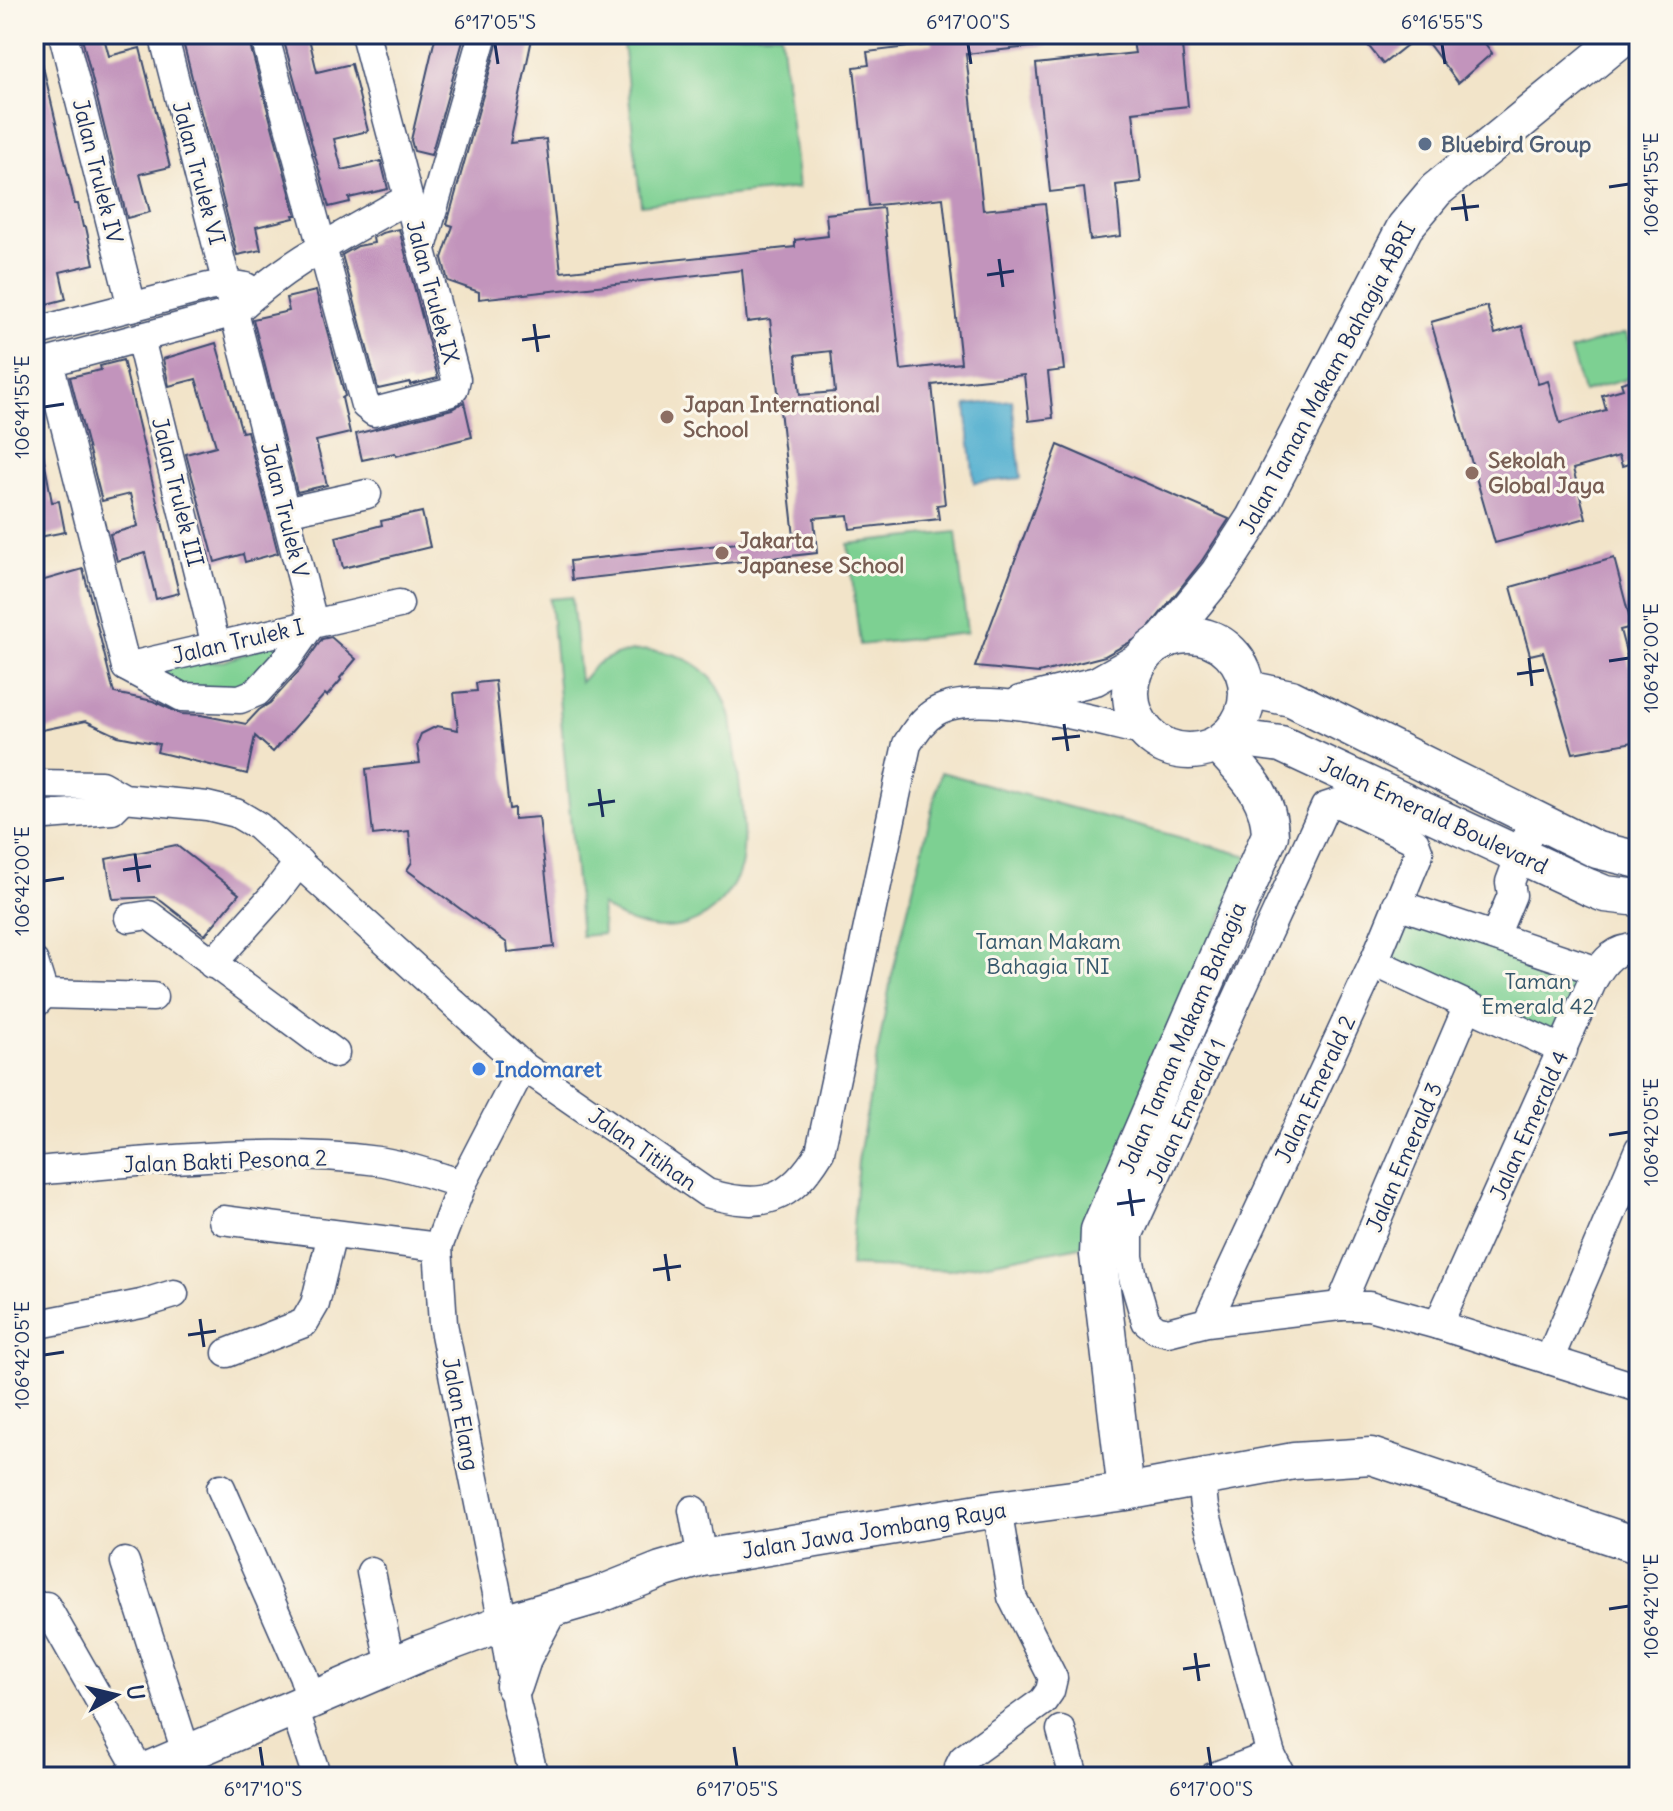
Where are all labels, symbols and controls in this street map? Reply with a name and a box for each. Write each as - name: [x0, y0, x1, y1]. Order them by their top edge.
- text: 6°17'05"S: [454, 9, 536, 34]
- text: 6°17'00"S: [926, 9, 1010, 34]
- text: 6°16'55"S: [1401, 9, 1483, 34]
- street label: Jalan Trulek IV: [67, 96, 129, 246]
- street label: Jalan Trulek VI: [166, 98, 232, 248]
- place label: Bluebird Group: [1441, 130, 1591, 158]
- text: 106°41'55"E: [1638, 132, 1663, 236]
- marker: Bluebird Group: [1416, 135, 1434, 153]
- street label: Jalan Trulek IX: [400, 217, 466, 367]
- street label: Jalan Taman Makam Bahagia ABRI: [1233, 217, 1421, 539]
- text: 106°41'55"E: [9, 355, 34, 459]
- place label: Japan International School: [683, 390, 880, 443]
- marker: Japan International School: [658, 408, 676, 426]
- street label: Jalan Trulek III: [146, 414, 210, 570]
- street label: Jalan Trulek V: [255, 440, 315, 581]
- place label: Sekolah Global Jaya: [1488, 446, 1605, 499]
- marker: Sekolah Global Jaya: [1463, 464, 1481, 482]
- place label: Jakarta Japanese School: [738, 526, 904, 579]
- marker: Jakarta Japanese School: [713, 544, 731, 562]
- text: 106°42'00"E: [1638, 603, 1663, 713]
- street label: Jalan Trulek I: [170, 612, 306, 670]
- street label: Jalan Emerald Boulevard: [1315, 750, 1553, 880]
- text: 106°42'00"E: [9, 826, 34, 936]
- street label: Jalan Taman Makam Bahagia: [1112, 898, 1252, 1178]
- park label: Taman Makam Bahagia TNI: [975, 927, 1121, 980]
- park label: Taman Emerald 42: [1481, 967, 1595, 1020]
- street label: Jalan Emerald 2: [1269, 1011, 1361, 1167]
- street label: Jalan Emerald 1: [1140, 1034, 1232, 1188]
- street label: Jalan Emerald 4: [1484, 1046, 1574, 1204]
- place label: Indomaret: [495, 1055, 603, 1083]
- marker: Indomaret: [470, 1060, 488, 1078]
- street label: Jalan Emerald 3: [1360, 1078, 1448, 1236]
- text: 106°42'05"E: [1638, 1078, 1663, 1186]
- street label: Jalan Titihan: [583, 1101, 703, 1197]
- street label: Jalan Bakti Pesona 2: [123, 1143, 327, 1179]
- text: 106°42'05"E: [9, 1301, 34, 1409]
- street label: Jalan Elang: [436, 1355, 486, 1473]
- street label: Jalan Jawa Jombang Raya: [740, 1495, 1008, 1565]
- text: 106°42'10"E: [1638, 1554, 1663, 1658]
- north arrow: [76, 1655, 156, 1735]
- text: U: [121, 1683, 151, 1702]
- text: 6°17'10"S: [224, 1776, 302, 1801]
- text: 6°17'05"S: [696, 1776, 778, 1801]
- text: 6°17'00"S: [1169, 1776, 1253, 1801]

